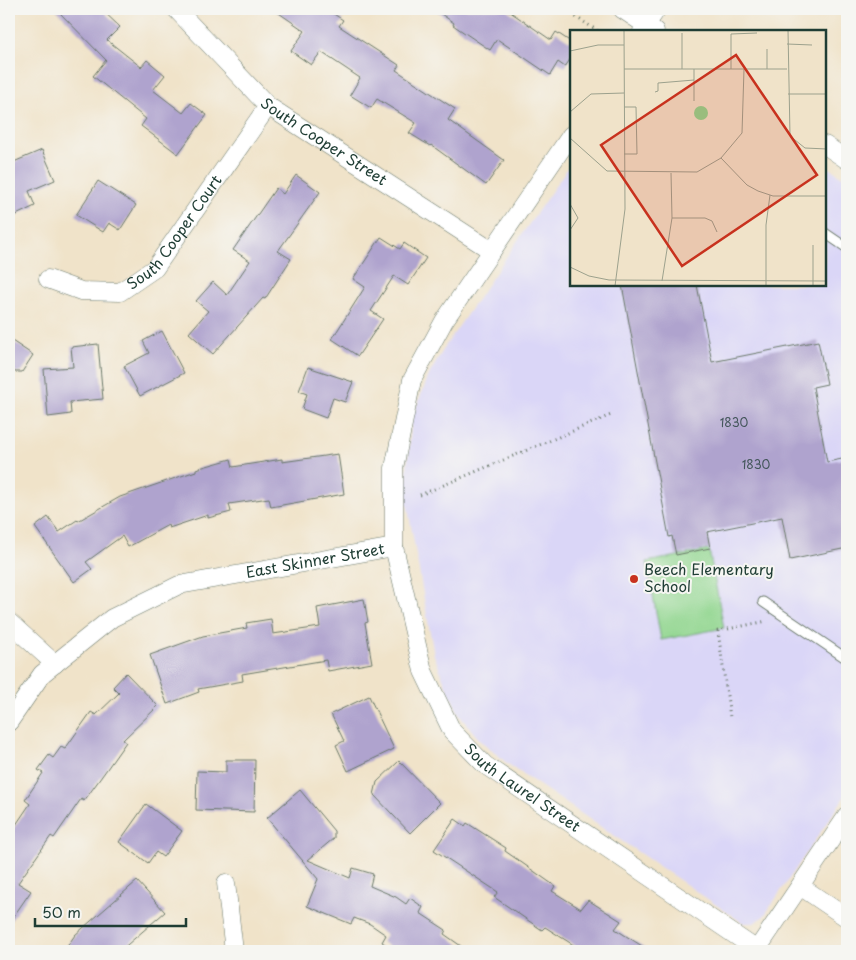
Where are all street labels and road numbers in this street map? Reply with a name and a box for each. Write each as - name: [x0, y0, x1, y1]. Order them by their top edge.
- street label: South Cooper Street: [256, 92, 392, 190]
- street label: South Cooper Court: [121, 170, 227, 294]
- street label: East Skinner Street: [244, 536, 386, 583]
- street label: South Laurel Street: [460, 737, 586, 837]

